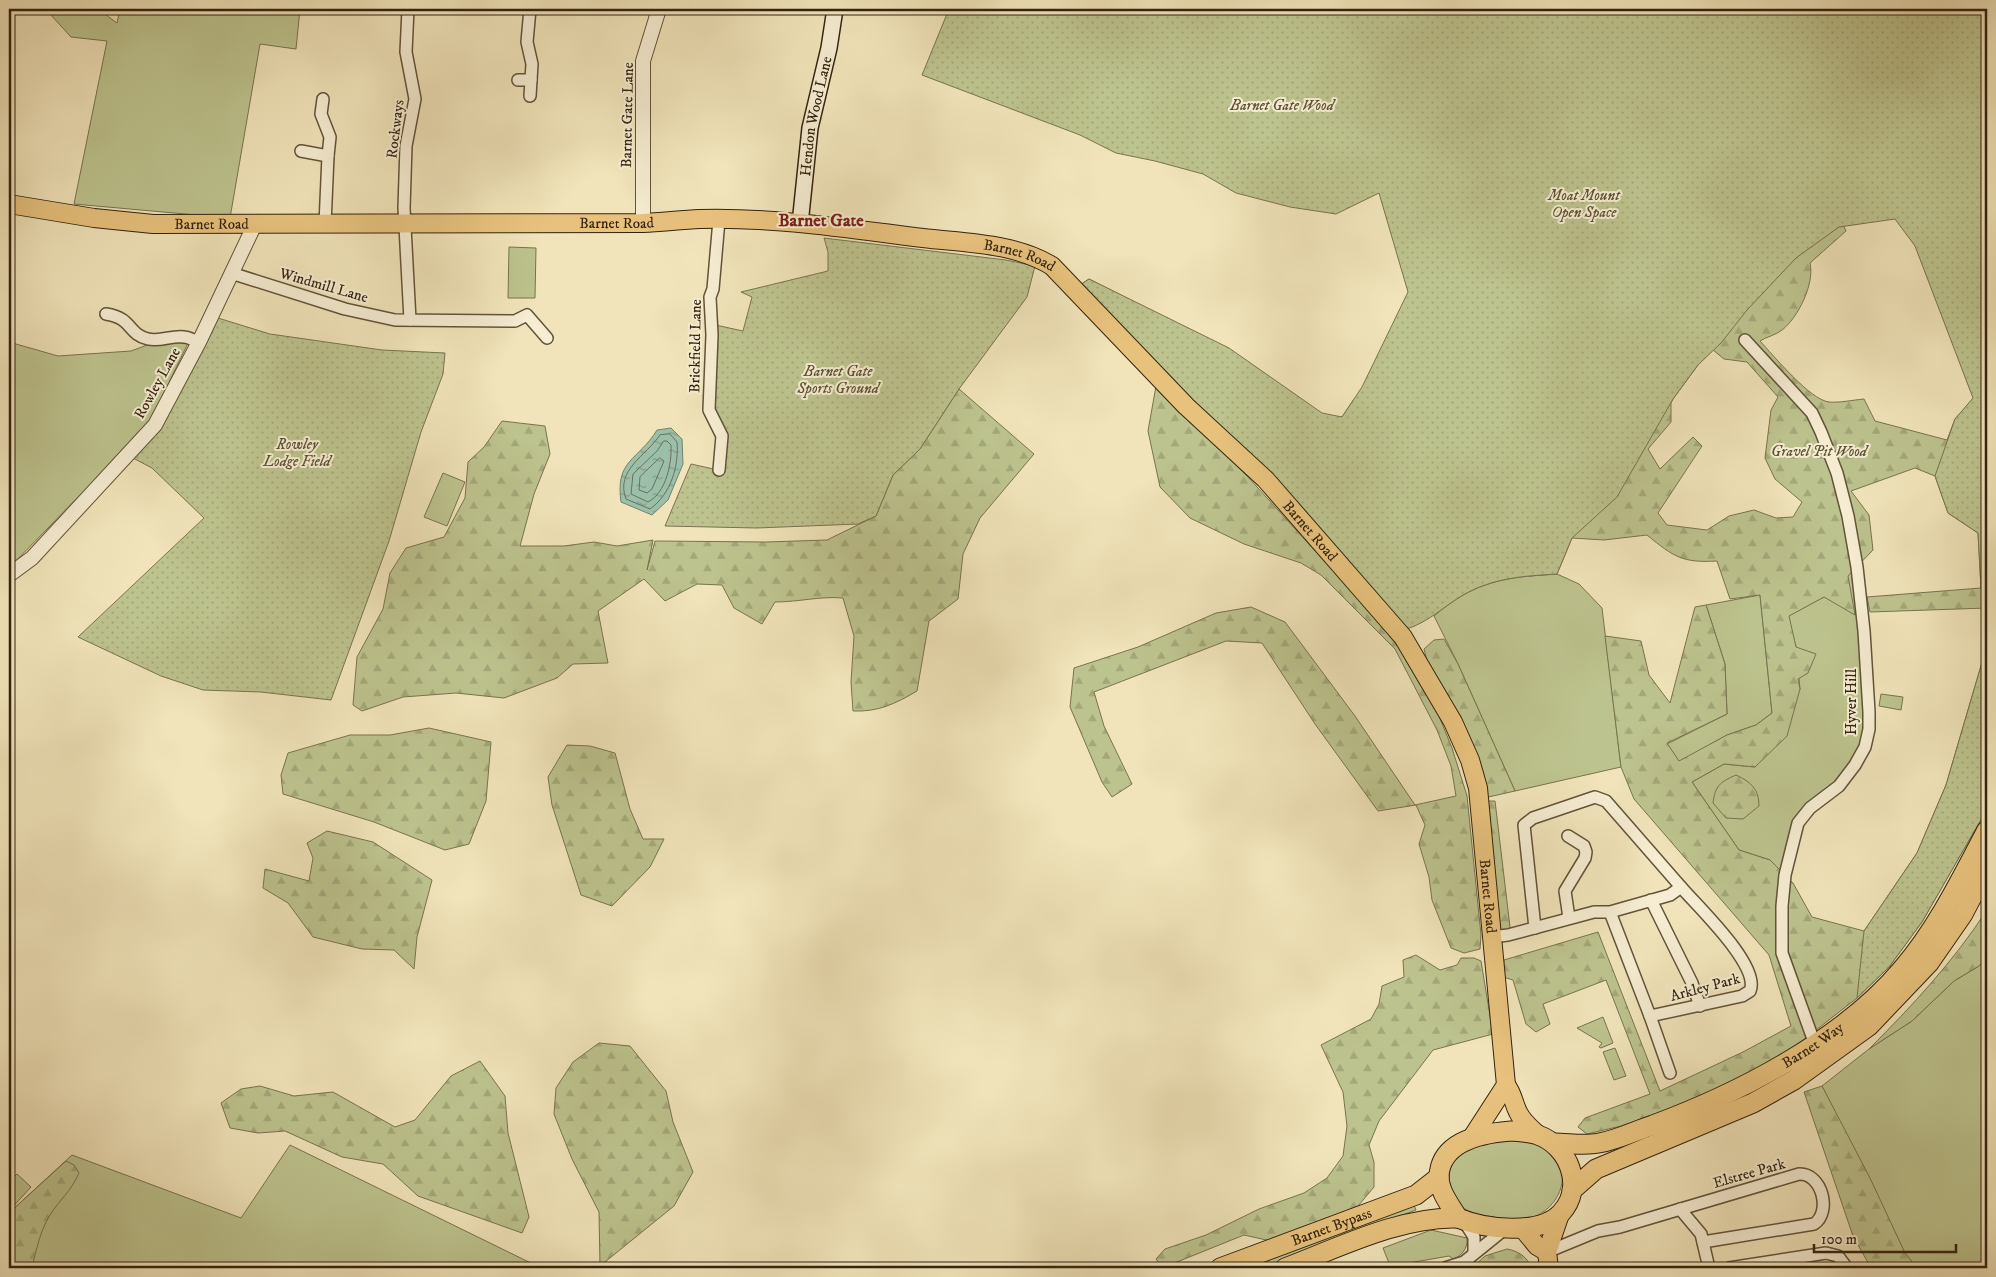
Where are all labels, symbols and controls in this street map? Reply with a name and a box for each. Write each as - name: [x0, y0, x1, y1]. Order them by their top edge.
- street label: Hendon Wood Lane: [796, 55, 837, 177]
- street label: Barnet Gate Lane: [617, 62, 638, 168]
- park label: Barnet Gate Wood: [1229, 96, 1337, 115]
- street label: Rockways: [382, 99, 409, 160]
- park label: Moat Mount Open Space: [1547, 186, 1621, 222]
- district label: Barnet Gate: [778, 210, 864, 232]
- street label: Barnet Road: [579, 213, 655, 233]
- street label: Barnet Road: [174, 215, 249, 234]
- street label: Barnet Road: [982, 235, 1059, 276]
- street label: Windmill Lane: [276, 263, 370, 307]
- street label: Brickfield Lane: [685, 299, 706, 393]
- street label: Rowley Lane: [130, 344, 185, 422]
- park label: Barnet Gate Sports Ground: [796, 362, 882, 398]
- park label: Rowley Lodge Field: [262, 435, 334, 471]
- park label: Gravel Pit Wood: [1771, 442, 1870, 461]
- street label: Barnet Road: [1278, 497, 1342, 566]
- street label: Hyver Hill: [1842, 668, 1861, 735]
- street label: Barnet Road: [1475, 858, 1501, 935]
- street label: Arkley Park: [1668, 969, 1743, 1006]
- street label: Barnet Way: [1779, 1018, 1848, 1073]
- street label: Elstree Park: [1711, 1154, 1788, 1193]
- street label: Barnet Bypass: [1289, 1203, 1374, 1251]
- scale bar: [1814, 1222, 1956, 1254]
- text: 100 m: [1821, 1230, 1857, 1249]

